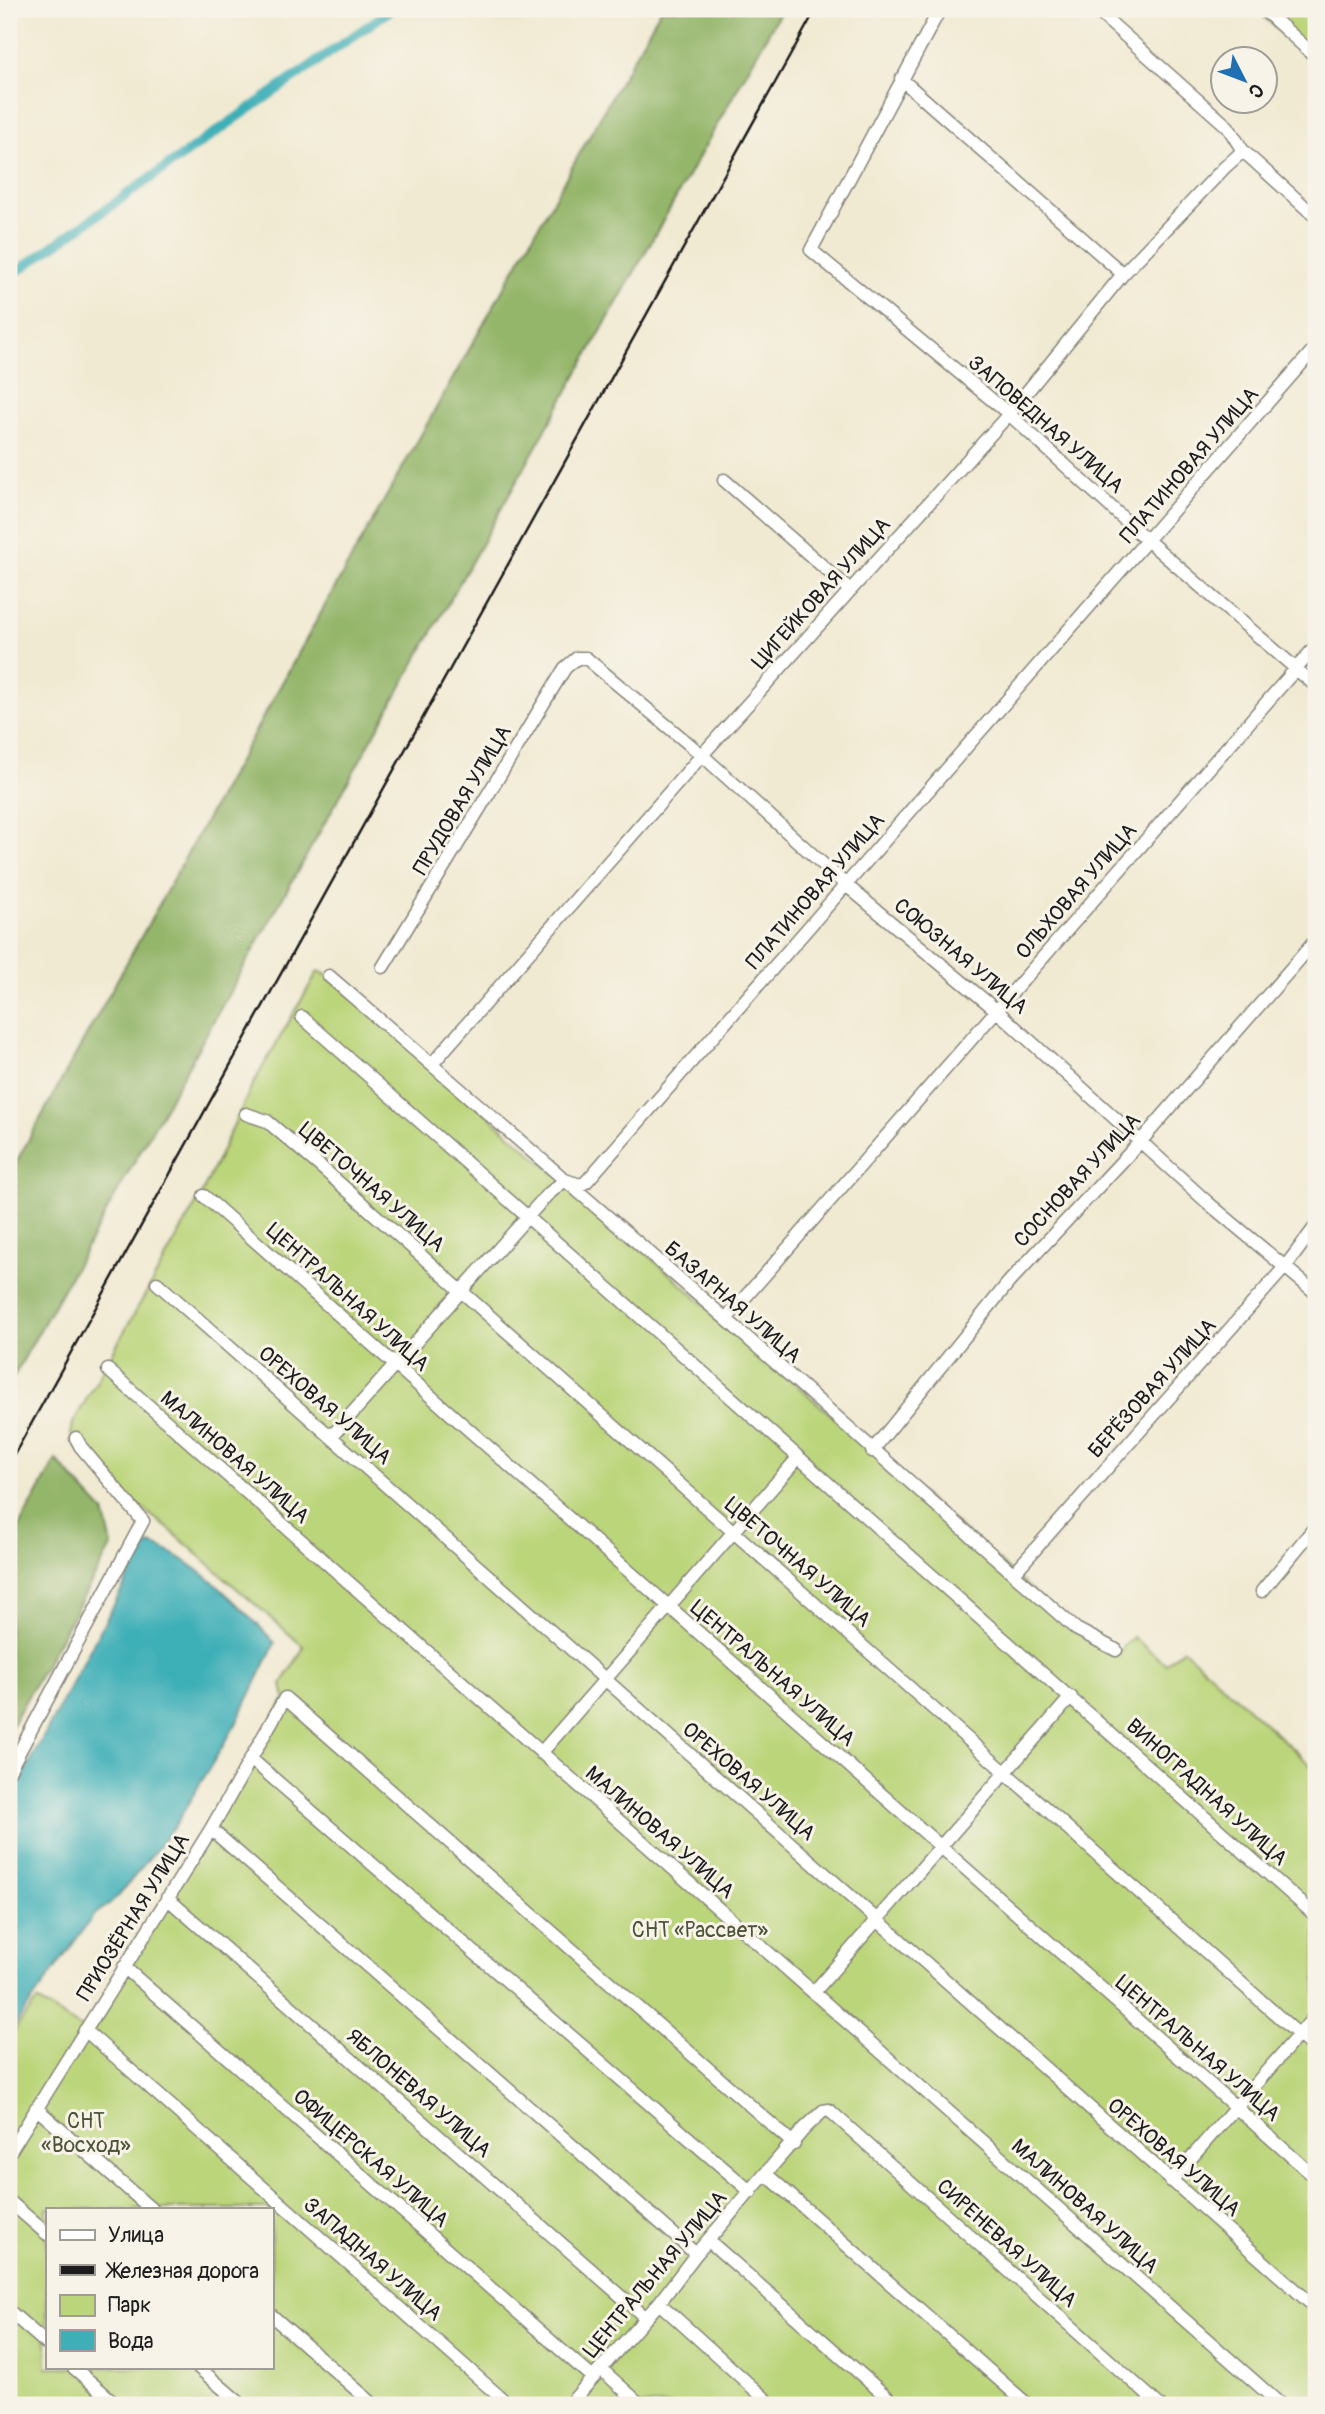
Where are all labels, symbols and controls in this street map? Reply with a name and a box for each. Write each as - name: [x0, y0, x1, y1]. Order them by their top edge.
- north arrow: [1210, 46, 1280, 116]
- text: С: [1243, 78, 1269, 103]
- street label: ЗАПОВЕДНАЯ УЛИЦА: [962, 349, 1129, 499]
- street label: ПЛАТИНОВАЯ УЛИЦА: [1114, 382, 1265, 549]
- street label: ЦИГЕЙКОВАЯ УЛИЦА: [746, 512, 897, 675]
- street label: ПРУДОВАЯ УЛИЦА: [407, 720, 518, 880]
- street label: ПЛАТИНОВАЯ УЛИЦА: [740, 808, 891, 975]
- street label: ОЛЬХОВАЯ УЛИЦА: [1010, 818, 1143, 965]
- street label: СОЮЗНАЯ УЛИЦА: [888, 892, 1033, 1020]
- street label: СОСНОВАЯ УЛИЦА: [1008, 1107, 1147, 1253]
- street label: ЦВЕТОЧНАЯ УЛИЦА: [293, 1116, 450, 1258]
- street label: ЦЕНТРАЛЬНАЯ УЛИЦА: [261, 1217, 435, 1378]
- street label: БАЗАРНАЯ УЛИЦА: [659, 1235, 807, 1369]
- street label: БЕРЁЗОВАЯ УЛИЦА: [1082, 1313, 1222, 1464]
- street label: ОРЕХОВАЯ УЛИЦА: [252, 1340, 397, 1471]
- street label: МАЛИНОВАЯ УЛИЦА: [154, 1385, 315, 1530]
- street label: ЦВЕТОЧНАЯ УЛИЦА: [719, 1491, 876, 1633]
- street label: ЦЕНТРАЛЬНАЯ УЛИЦА: [685, 1594, 861, 1752]
- street label: ВИНОГРАДНАЯ УЛИЦА: [1120, 1713, 1293, 1872]
- street label: ОРЕХОВАЯ УЛИЦА: [676, 1716, 821, 1847]
- street label: МАЛИНОВАЯ УЛИЦА: [579, 1760, 740, 1905]
- street label: ПРИОЗЁРНАЯ УЛИЦА: [71, 1828, 196, 2006]
- park label: СНТ «Рассвет»: [632, 1917, 769, 1944]
- street label: ЦЕНТРАЛЬНАЯ УЛИЦА: [1110, 1969, 1286, 2127]
- street label: ЯБЛОНЕВАЯ УЛИЦА: [341, 2023, 497, 2164]
- street label: ОФИЦЕРСКАЯ УЛИЦА: [287, 2083, 454, 2234]
- street label: ОРЕХОВАЯ УЛИЦА: [1101, 2092, 1246, 2223]
- park label: СНТ «Восход»: [41, 2108, 131, 2159]
- street label: МАЛИНОВАЯ УЛИЦА: [1005, 2133, 1164, 2280]
- street label: СИРЕНЕВАЯ УЛИЦА: [931, 2173, 1082, 2314]
- street label: ЦЕНТРАЛЬНАЯ УЛИЦА: [578, 2185, 733, 2363]
- street label: ЗАПАДНАЯ УЛИЦА: [298, 2192, 448, 2327]
- legend: [46, 2208, 273, 2368]
- text: Улица: [108, 2222, 164, 2249]
- text: Железная дорога: [105, 2258, 259, 2285]
- text: Парк: [108, 2292, 151, 2319]
- text: Вода: [108, 2328, 154, 2355]

